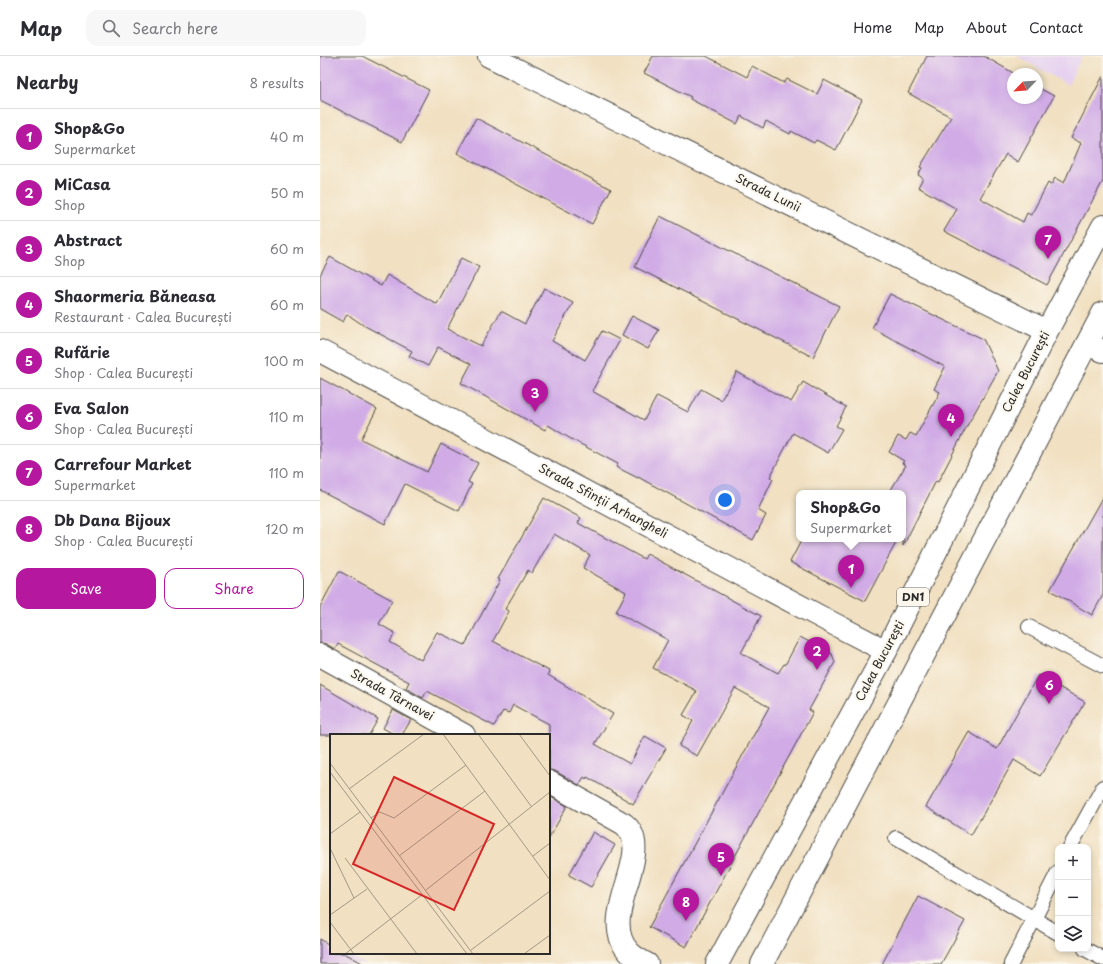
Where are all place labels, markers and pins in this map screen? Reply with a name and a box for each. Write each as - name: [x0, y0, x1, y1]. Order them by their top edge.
- pin: 7: [1035, 226, 1061, 259]
- pin: 3: [522, 379, 548, 412]
- pin: 4: [938, 404, 964, 437]
- pin: 1: [838, 555, 864, 588]
- pin: 2: [804, 637, 830, 670]
- pin: 6: [1036, 671, 1062, 704]
- pin: 5: [708, 843, 734, 876]
- pin: 8: [673, 888, 699, 921]

